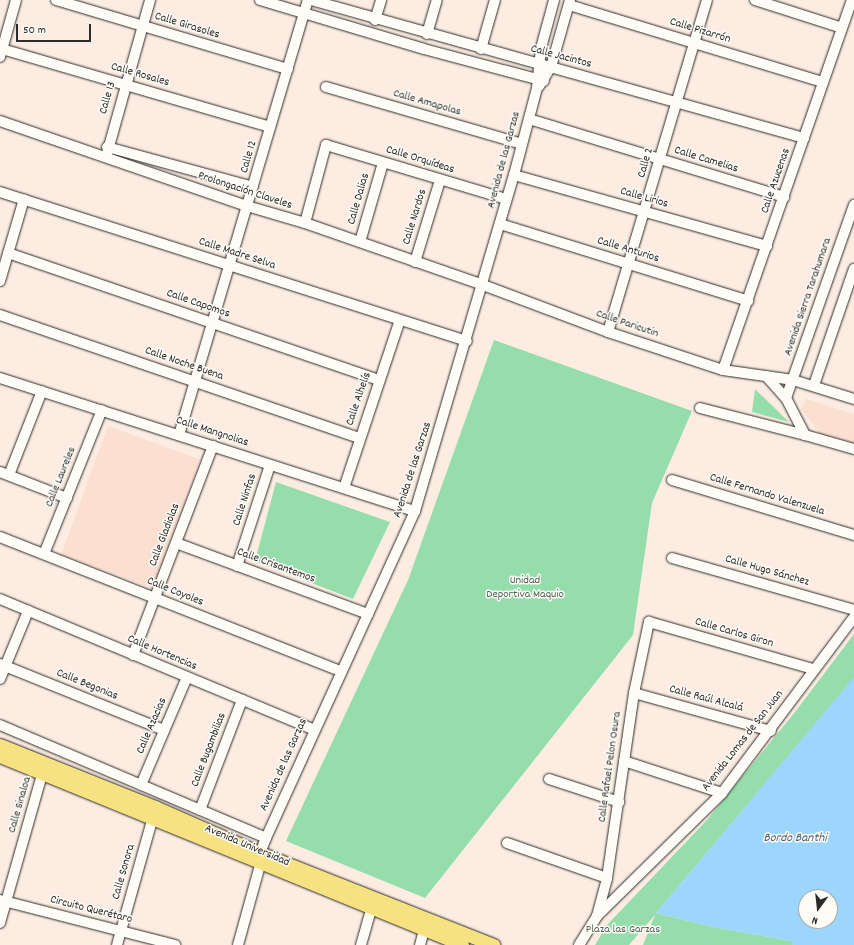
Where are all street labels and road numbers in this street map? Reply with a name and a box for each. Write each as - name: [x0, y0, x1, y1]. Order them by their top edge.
- street label: Calle Girasoles: [153, 9, 221, 43]
- street label: Calle Pizarrón: [668, 15, 732, 47]
- street label: Calle Jacintos: [529, 42, 593, 72]
- street label: Calle Rosales: [109, 60, 171, 90]
- street label: Calle 13: [96, 80, 120, 116]
- street label: Calle Amapolas: [391, 86, 463, 120]
- street label: Avenida de las Garzas: [484, 110, 524, 210]
- street label: Calle 12: [238, 139, 260, 175]
- street label: Calle Orquídeas: [384, 143, 456, 177]
- street label: Calle Camelias: [672, 143, 740, 177]
- street label: Calle 2: [635, 146, 657, 180]
- street label: Calle Azucenas: [758, 147, 794, 215]
- street label: Prolongación Claveles: [196, 169, 294, 213]
- street label: Calle Dalias: [345, 172, 373, 226]
- street label: Calle Lirios: [618, 184, 670, 212]
- street label: Calle Nardos: [400, 187, 430, 247]
- street label: Calle Anturios: [595, 234, 661, 266]
- street label: Calle Madre Selva: [197, 235, 277, 273]
- street label: Avenida Sierra Tarahumara: [781, 236, 835, 358]
- street label: Calle Capomos: [164, 286, 232, 322]
- street label: Calle Paricutin: [594, 307, 660, 341]
- street label: Calle Noche Buena: [143, 344, 225, 384]
- street label: Calle Alhelís: [343, 370, 375, 428]
- street label: Calle Mangnolias: [174, 414, 250, 450]
- street label: Avenida de las Garzas: [391, 420, 435, 520]
- street label: Calle Laureles: [42, 445, 80, 509]
- street label: Calle Fernando Valenzuela: [708, 471, 826, 519]
- street label: Calle Ninfas: [230, 472, 260, 528]
- street label: Calle Gladiolas: [146, 501, 184, 569]
- street label: Calle Crisantemos: [235, 545, 317, 587]
- street label: Calle Hugo Sánchez: [723, 552, 811, 590]
- street label: Calle Coyoles: [145, 574, 205, 610]
- street label: Calle Carlos Giron: [693, 615, 775, 651]
- street label: Calle Hortencias: [125, 632, 199, 674]
- street label: Calle Begonias: [54, 666, 120, 704]
- street label: Calle Raúl Alcalá: [667, 682, 745, 716]
- street label: Avenida Lomas de San Juan: [699, 688, 787, 794]
- street label: Calle Azacias: [134, 696, 170, 756]
- street label: Calle Bugambilias: [188, 711, 230, 789]
- street label: Calle Rafael Pelon Osura: [595, 711, 625, 823]
- street label: Avenida de las Garzas: [257, 716, 311, 814]
- street label: Calle Sinaloa: [5, 775, 35, 835]
- street label: Avenida Universidad: [202, 822, 292, 870]
- street label: Calle Sonora: [109, 843, 139, 901]
- street label: Circuito Querétaro: [48, 893, 134, 927]

